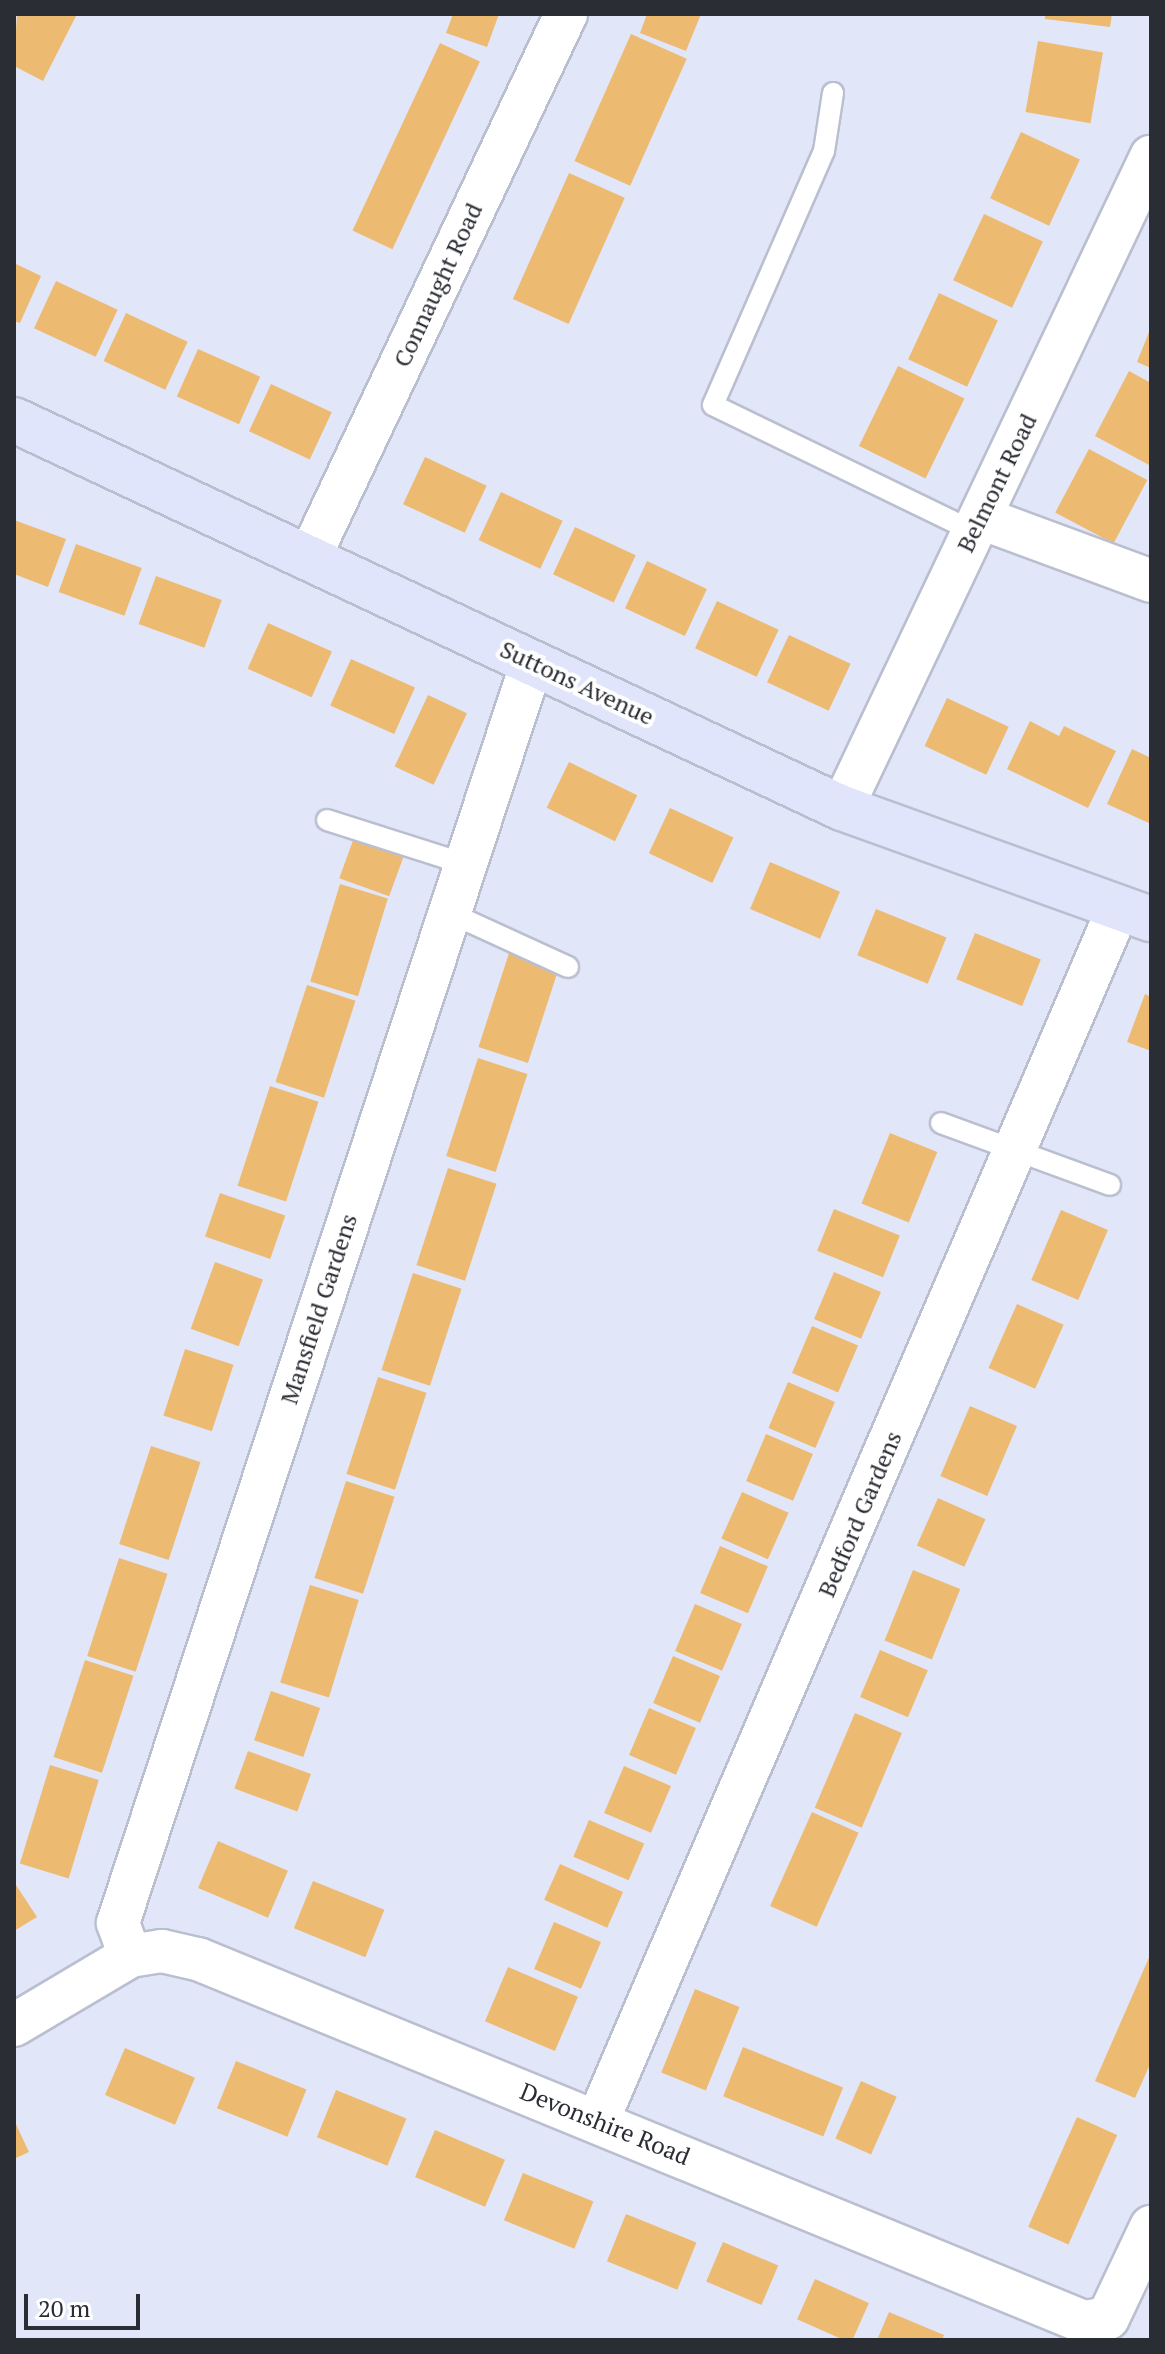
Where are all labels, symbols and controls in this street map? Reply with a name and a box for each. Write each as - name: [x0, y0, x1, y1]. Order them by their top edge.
- street label: Connaught Road: [387, 198, 489, 372]
- street label: Belmont Road: [951, 409, 1043, 557]
- street label: Suttons Avenue: [495, 635, 659, 731]
- street label: Mansfield Gardens: [275, 1210, 363, 1408]
- street label: Bedford Gardens: [812, 1427, 908, 1601]
- street label: Devonshire Road: [516, 2077, 694, 2171]
- scale bar: [28, 2278, 144, 2328]
- text: 20 m: [38, 2292, 90, 2324]

